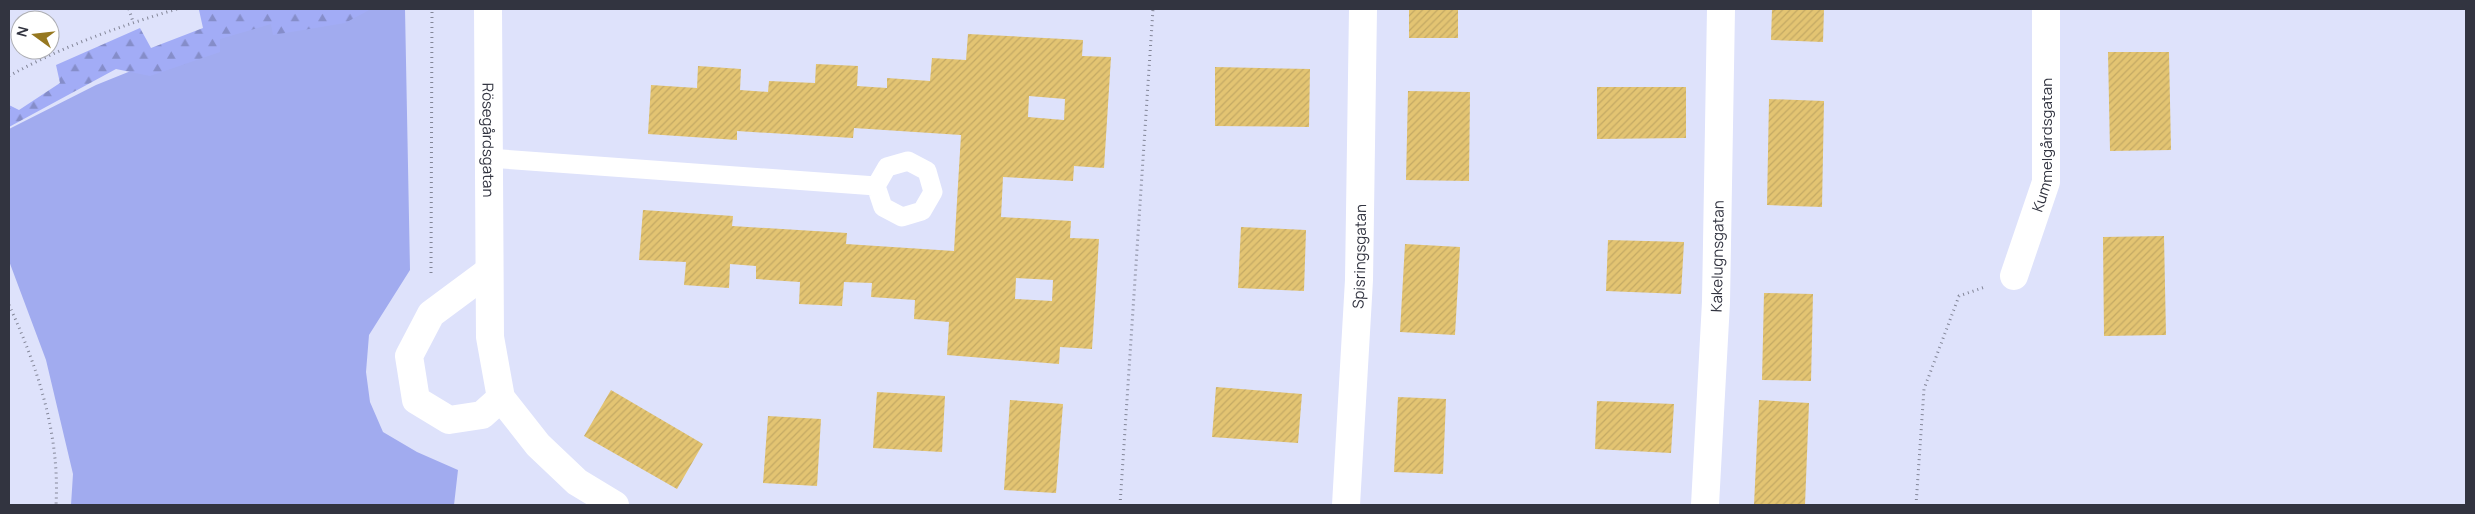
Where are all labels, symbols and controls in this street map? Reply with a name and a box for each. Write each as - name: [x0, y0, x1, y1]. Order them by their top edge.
- north arrow: [10, 10, 60, 60]
- text: N: [11, 24, 32, 39]
- street label: Kummelgårdsgatan: [2026, 78, 2057, 214]
- street label: Rösegårdsgatan: [478, 83, 500, 197]
- street label: Kakelugnsgatan: [1705, 200, 1728, 313]
- street label: Spisringsgatan: [1347, 204, 1371, 309]

